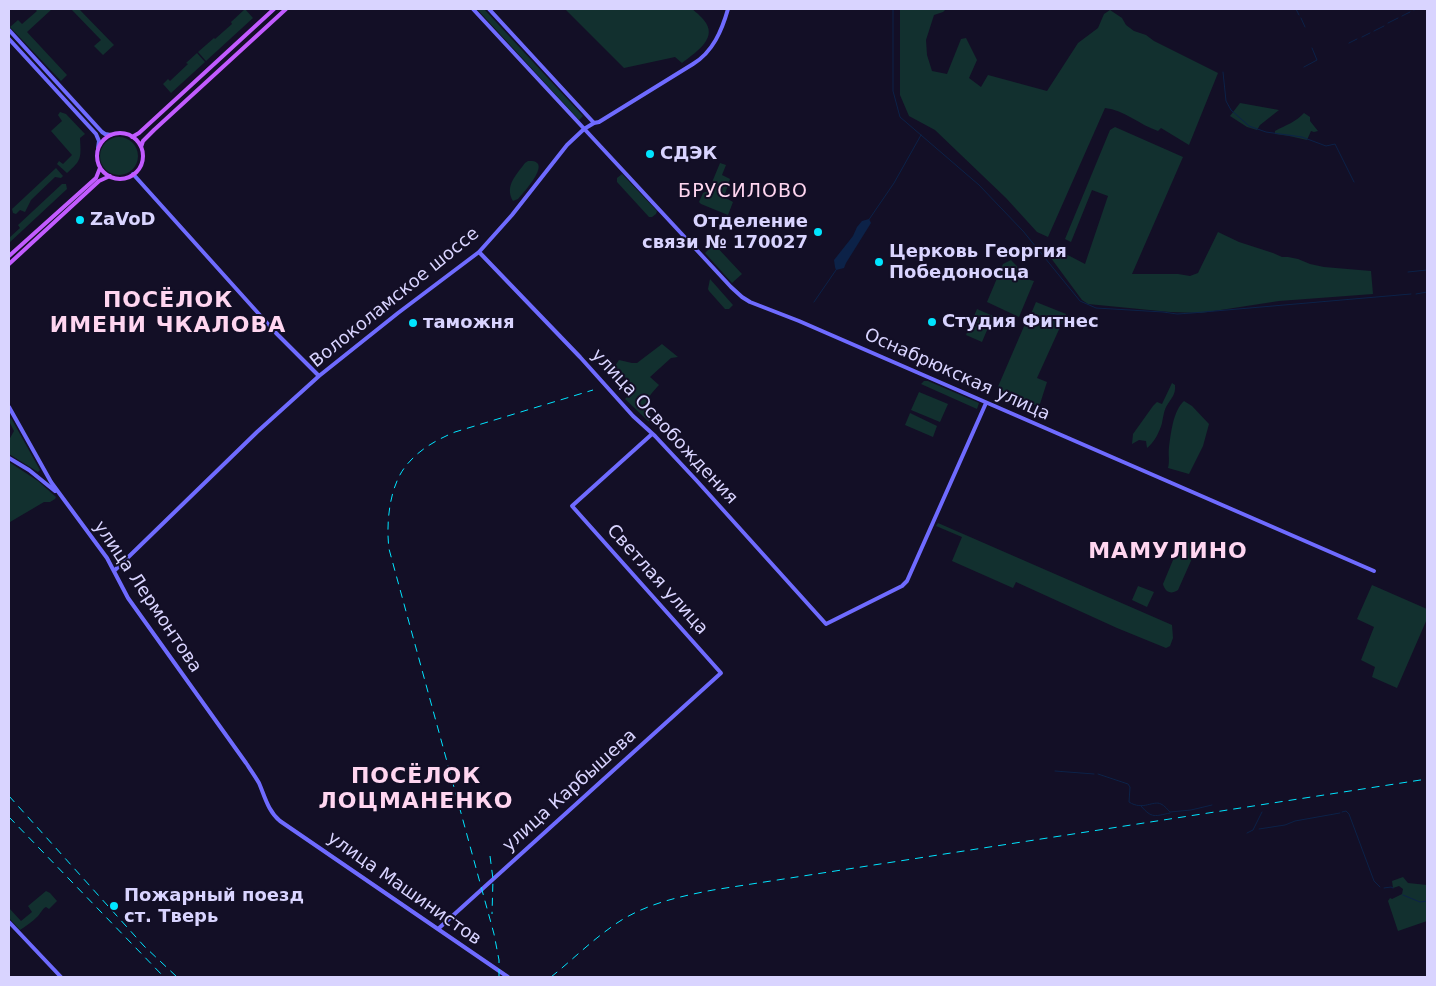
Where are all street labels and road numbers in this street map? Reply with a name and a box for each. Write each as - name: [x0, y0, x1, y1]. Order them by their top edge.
- street label: Волоколамское шоссе: [306, 223, 484, 373]
- street label: Оснабрюкская улица: [861, 324, 1053, 426]
- street label: улица Освобождения: [586, 345, 742, 509]
- street label: улица Лермонтова: [88, 517, 206, 677]
- street label: Светлая улица: [602, 520, 712, 640]
- street label: улица Карбышева: [499, 725, 641, 857]
- street label: улица Машинистов: [323, 828, 485, 950]

